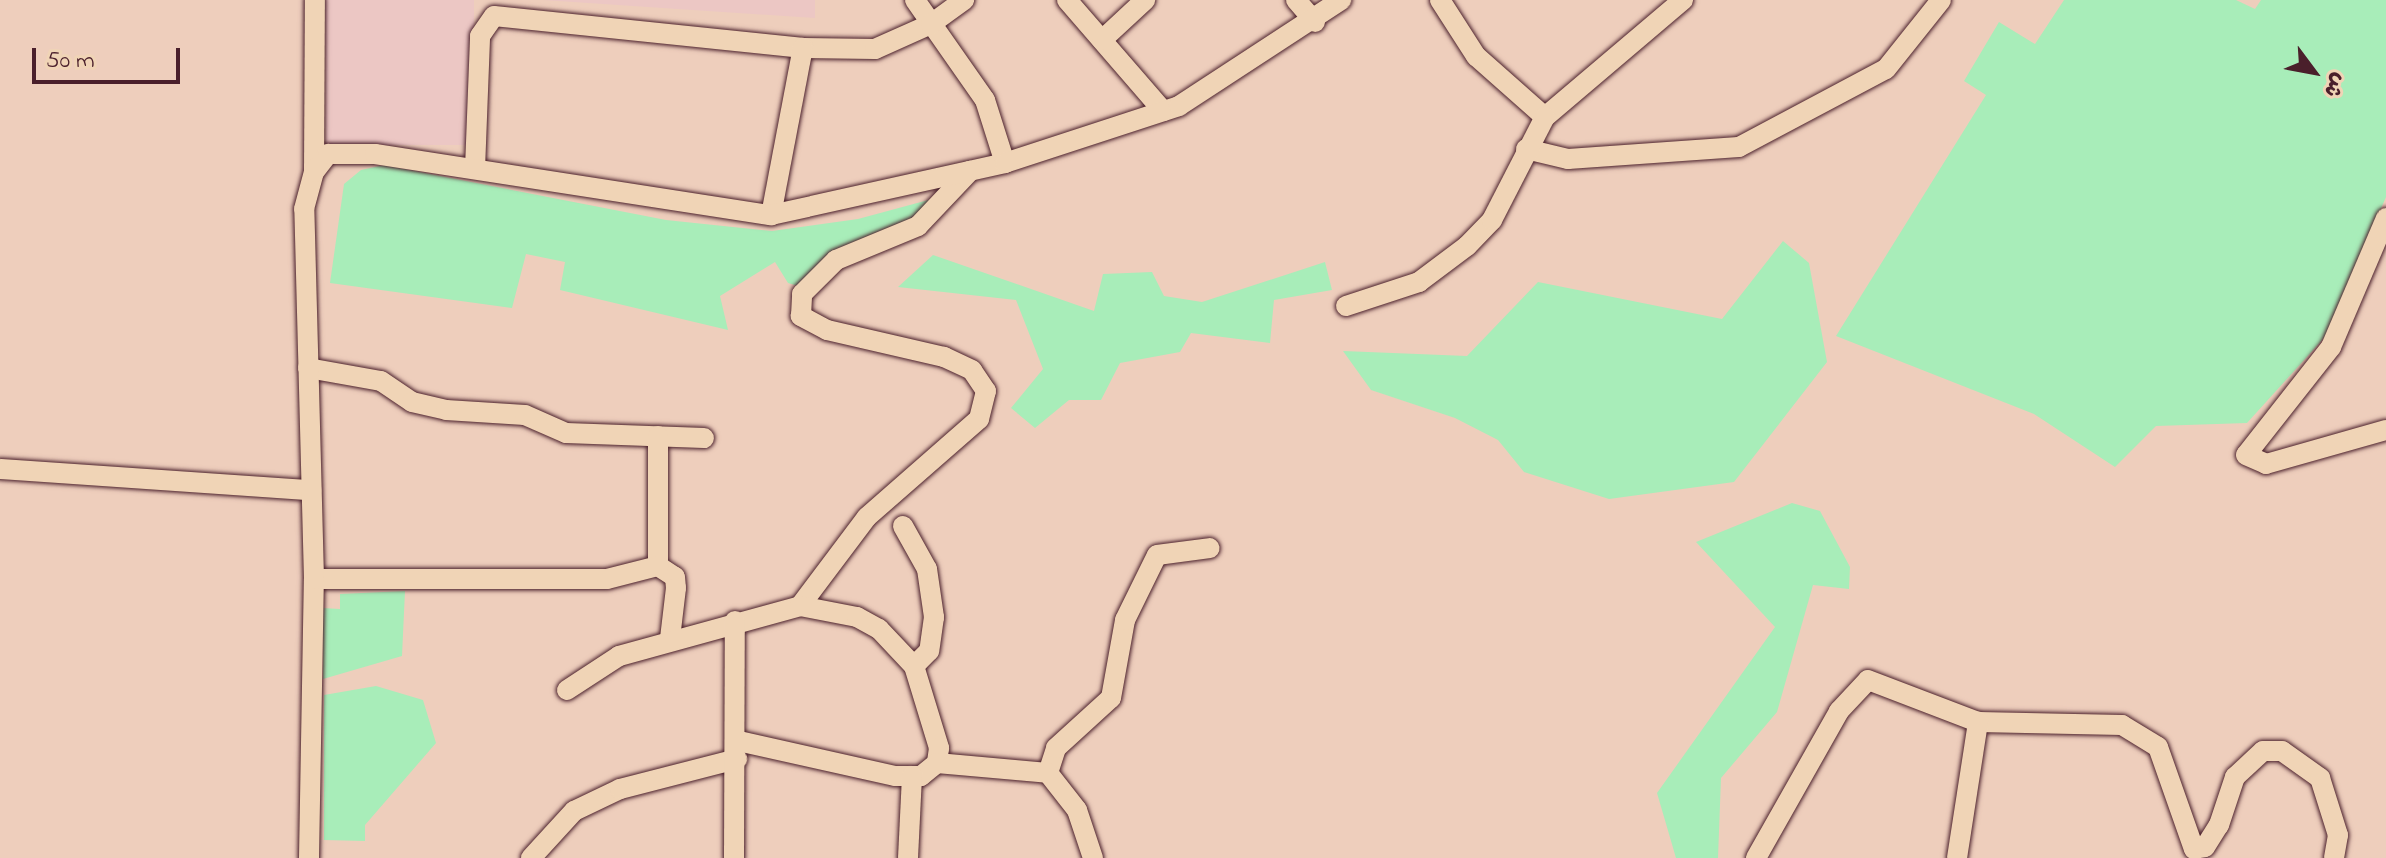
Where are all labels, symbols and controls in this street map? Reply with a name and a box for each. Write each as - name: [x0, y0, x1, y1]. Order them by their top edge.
- scale bar: [36, 32, 184, 82]
- north arrow: [2274, 32, 2354, 112]
- text: 50 m: [46, 44, 95, 79]
- text: ش: [2314, 66, 2354, 103]

